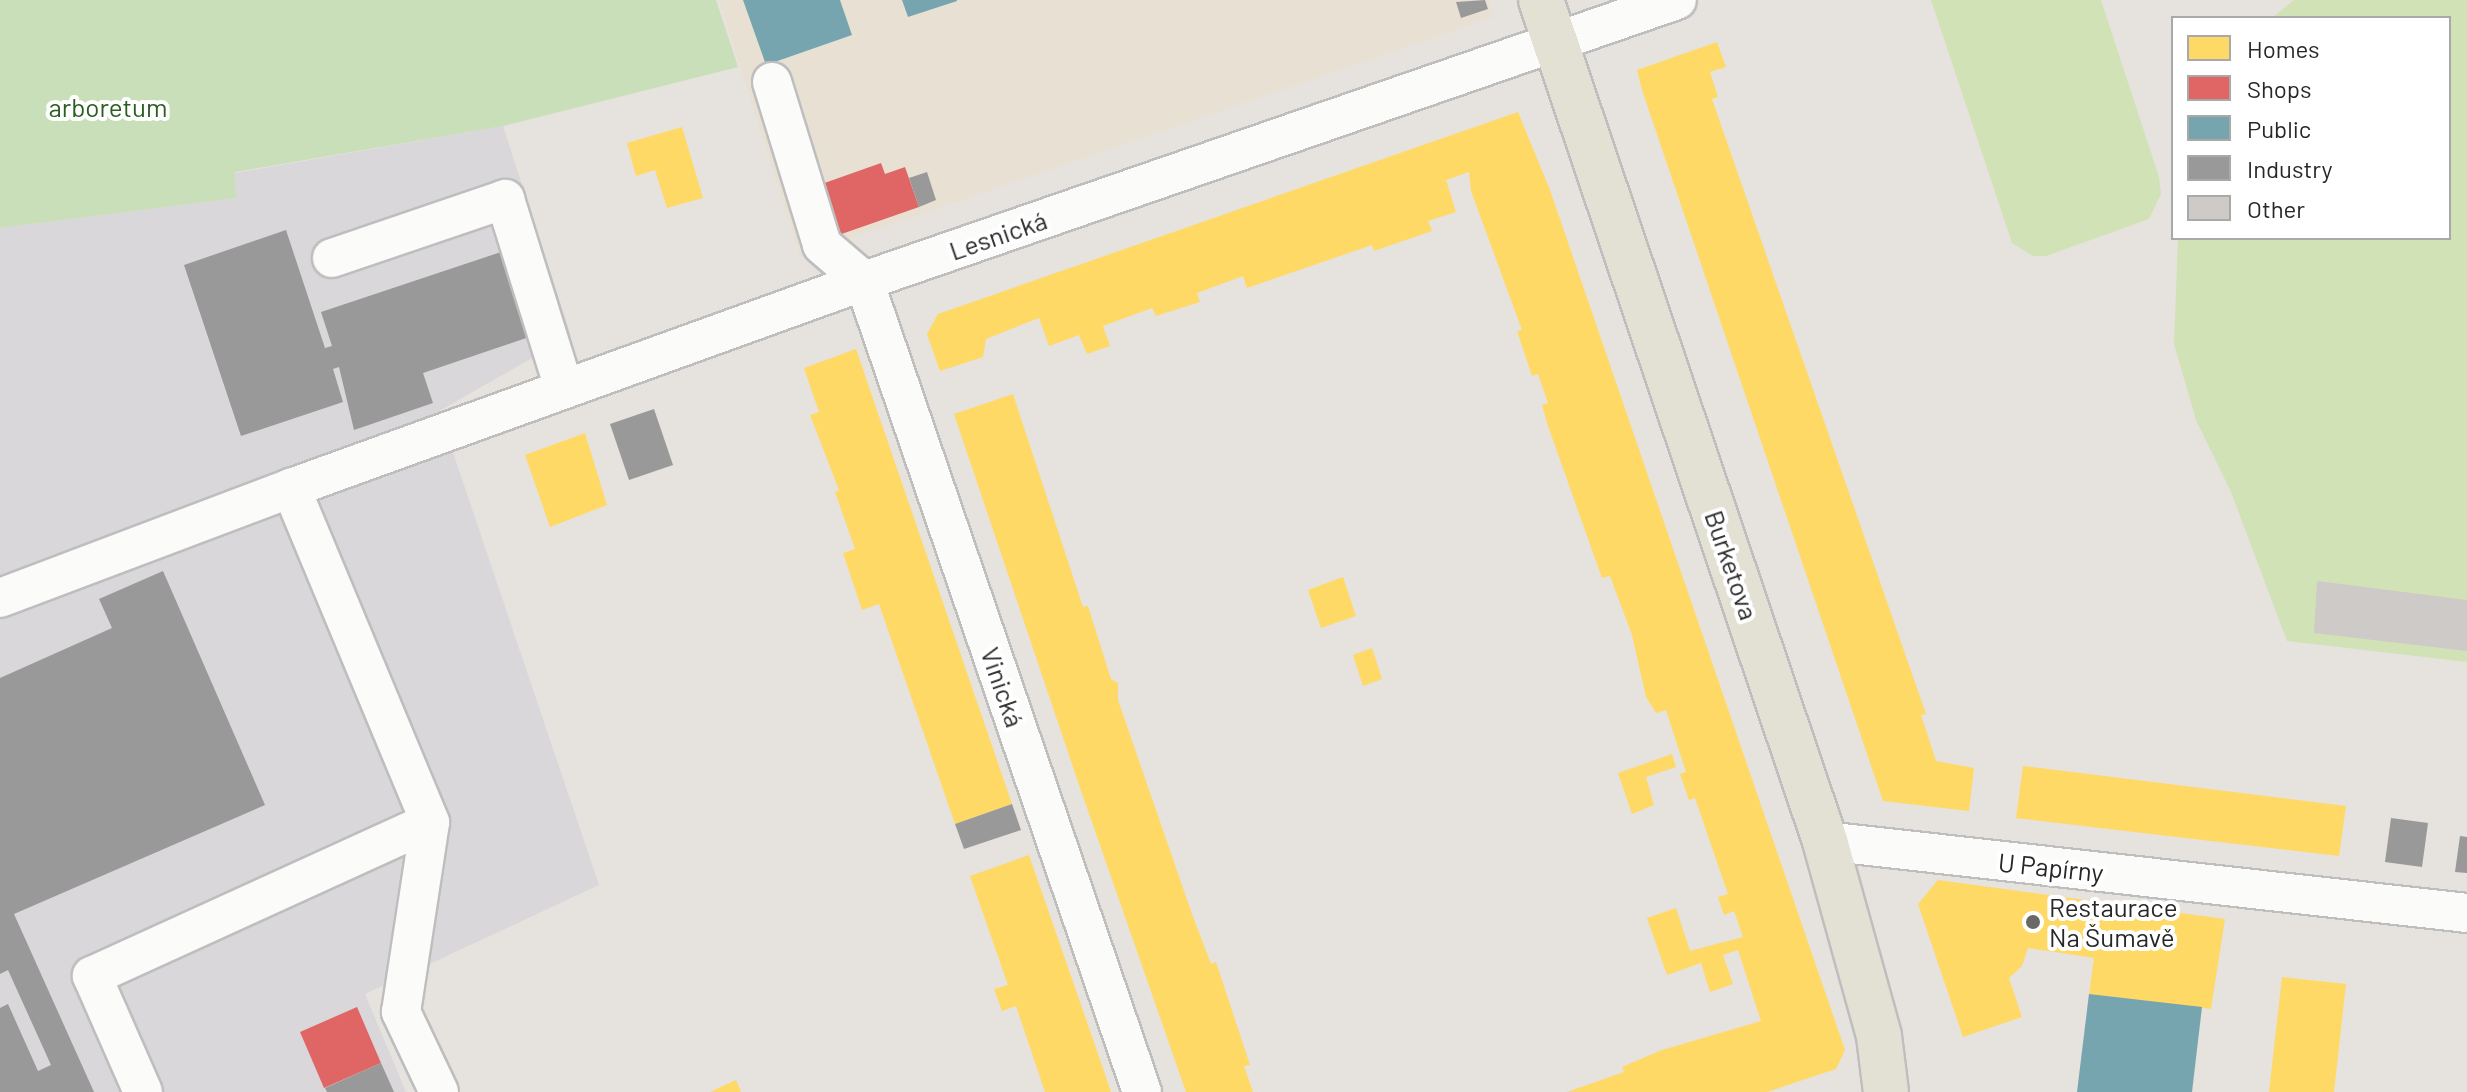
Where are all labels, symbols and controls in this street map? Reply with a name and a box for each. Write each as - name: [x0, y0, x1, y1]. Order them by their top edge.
- legend: [2171, 16, 2451, 240]
- text: Homes: [2247, 34, 2320, 63]
- text: Shops: [2247, 74, 2312, 103]
- park label: arboretum: [49, 91, 167, 123]
- text: Public: [2247, 114, 2311, 143]
- text: Industry: [2247, 154, 2333, 183]
- text: Other: [2247, 194, 2305, 223]
- street label: Lesnická: [945, 204, 1051, 266]
- street label: Burketova: [1699, 506, 1765, 624]
- street label: Vinická: [975, 643, 1031, 731]
- street label: U Papírny: [1997, 846, 2105, 888]
- place label: Restaurace Na Šumavě: [2049, 891, 2178, 952]
- marker: Restaurace Na Šumavě: [2024, 913, 2042, 931]

